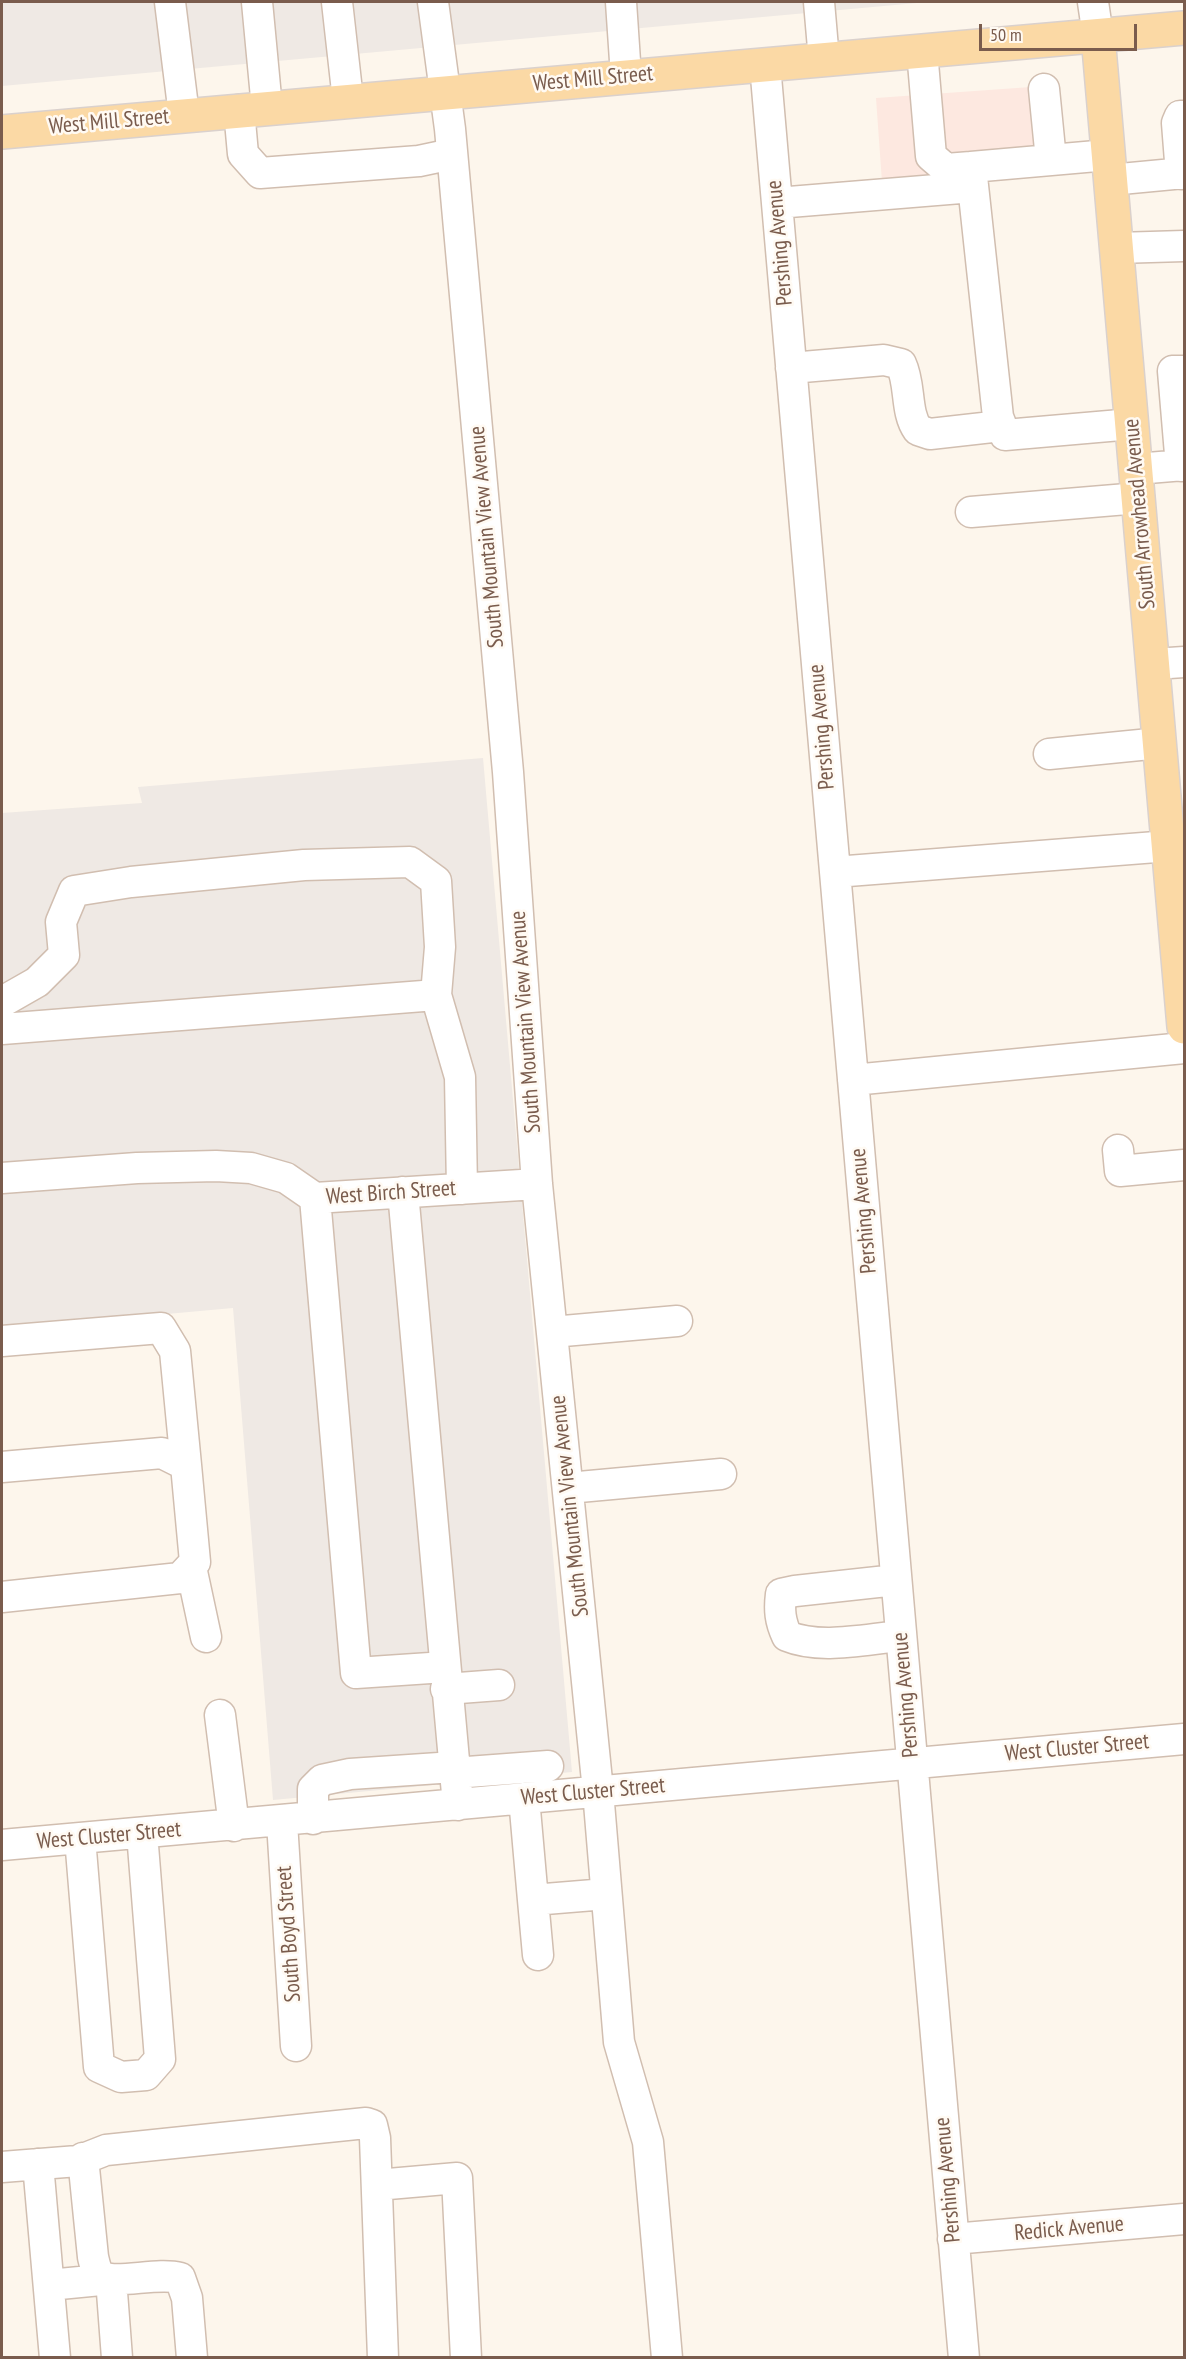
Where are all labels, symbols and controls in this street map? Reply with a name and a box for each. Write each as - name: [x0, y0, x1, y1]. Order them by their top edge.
- scale bar: [982, 12, 1140, 50]
- text: 50 m: [990, 23, 1022, 46]
- street label: West Mill Street: [532, 61, 654, 97]
- street label: West Mill Street: [48, 104, 170, 140]
- street label: Pershing Avenue: [761, 179, 799, 307]
- street label: South Arrowhead Avenue: [1119, 418, 1161, 610]
- street label: South Mountain View Avenue: [464, 425, 510, 649]
- street label: Pershing Avenue: [803, 663, 841, 791]
- street label: South Mountain View Avenue: [505, 910, 547, 1134]
- street label: Pershing Avenue: [845, 1147, 883, 1275]
- street label: West Birch Street: [325, 1175, 457, 1211]
- street label: South Mountain View Avenue: [545, 1394, 595, 1618]
- street label: Pershing Avenue: [887, 1631, 925, 1759]
- street label: West Cluster Street: [1004, 1729, 1150, 1767]
- street label: West Cluster Street: [520, 1773, 666, 1811]
- street label: West Cluster Street: [36, 1817, 182, 1855]
- street label: South Boyd Street: [271, 1865, 307, 2003]
- street label: Pershing Avenue: [929, 2116, 967, 2244]
- street label: Redick Avenue: [1013, 2211, 1125, 2247]

